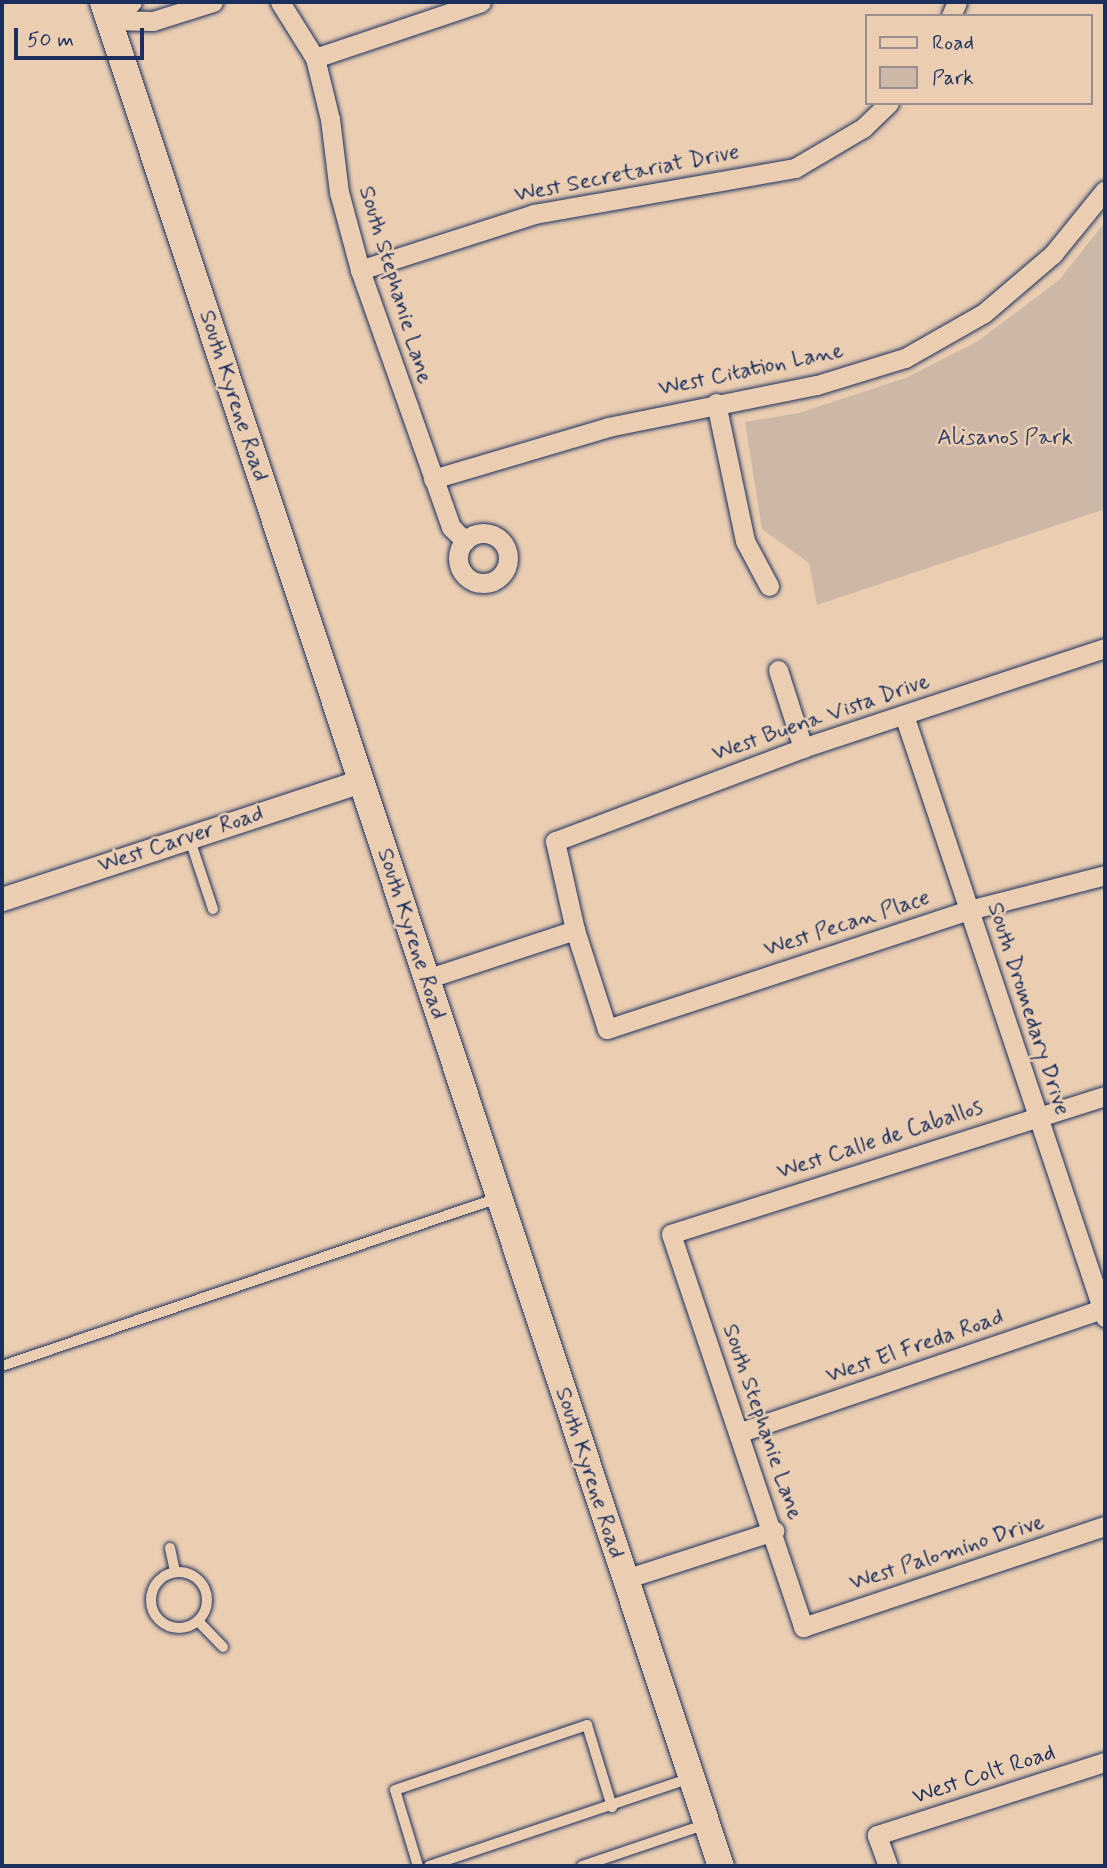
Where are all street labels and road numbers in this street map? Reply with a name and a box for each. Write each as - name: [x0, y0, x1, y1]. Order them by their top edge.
- street label: West Secretariat Drive: [512, 139, 742, 209]
- street label: South Stephanie Lane: [352, 183, 438, 387]
- street label: South Kyrene Road: [192, 307, 274, 485]
- street label: West Citation Lane: [658, 337, 844, 403]
- street label: West Buena Vista Drive: [710, 668, 932, 768]
- street label: West Carver Road: [94, 800, 268, 880]
- street label: South Kyrene Road: [370, 845, 452, 1023]
- street label: West Pecan Place: [760, 884, 934, 964]
- street label: South Dromedary Drive: [981, 900, 1075, 1118]
- street label: West Calle de Caballos: [771, 1093, 989, 1187]
- street label: West El Freda Road: [823, 1304, 1007, 1390]
- street label: South Stephanie Lane: [715, 1320, 809, 1524]
- street label: South Kyrene Road: [548, 1384, 630, 1562]
- street label: West Palomino Drive: [847, 1509, 1047, 1597]
- street label: West Colt Road: [909, 1739, 1059, 1811]

